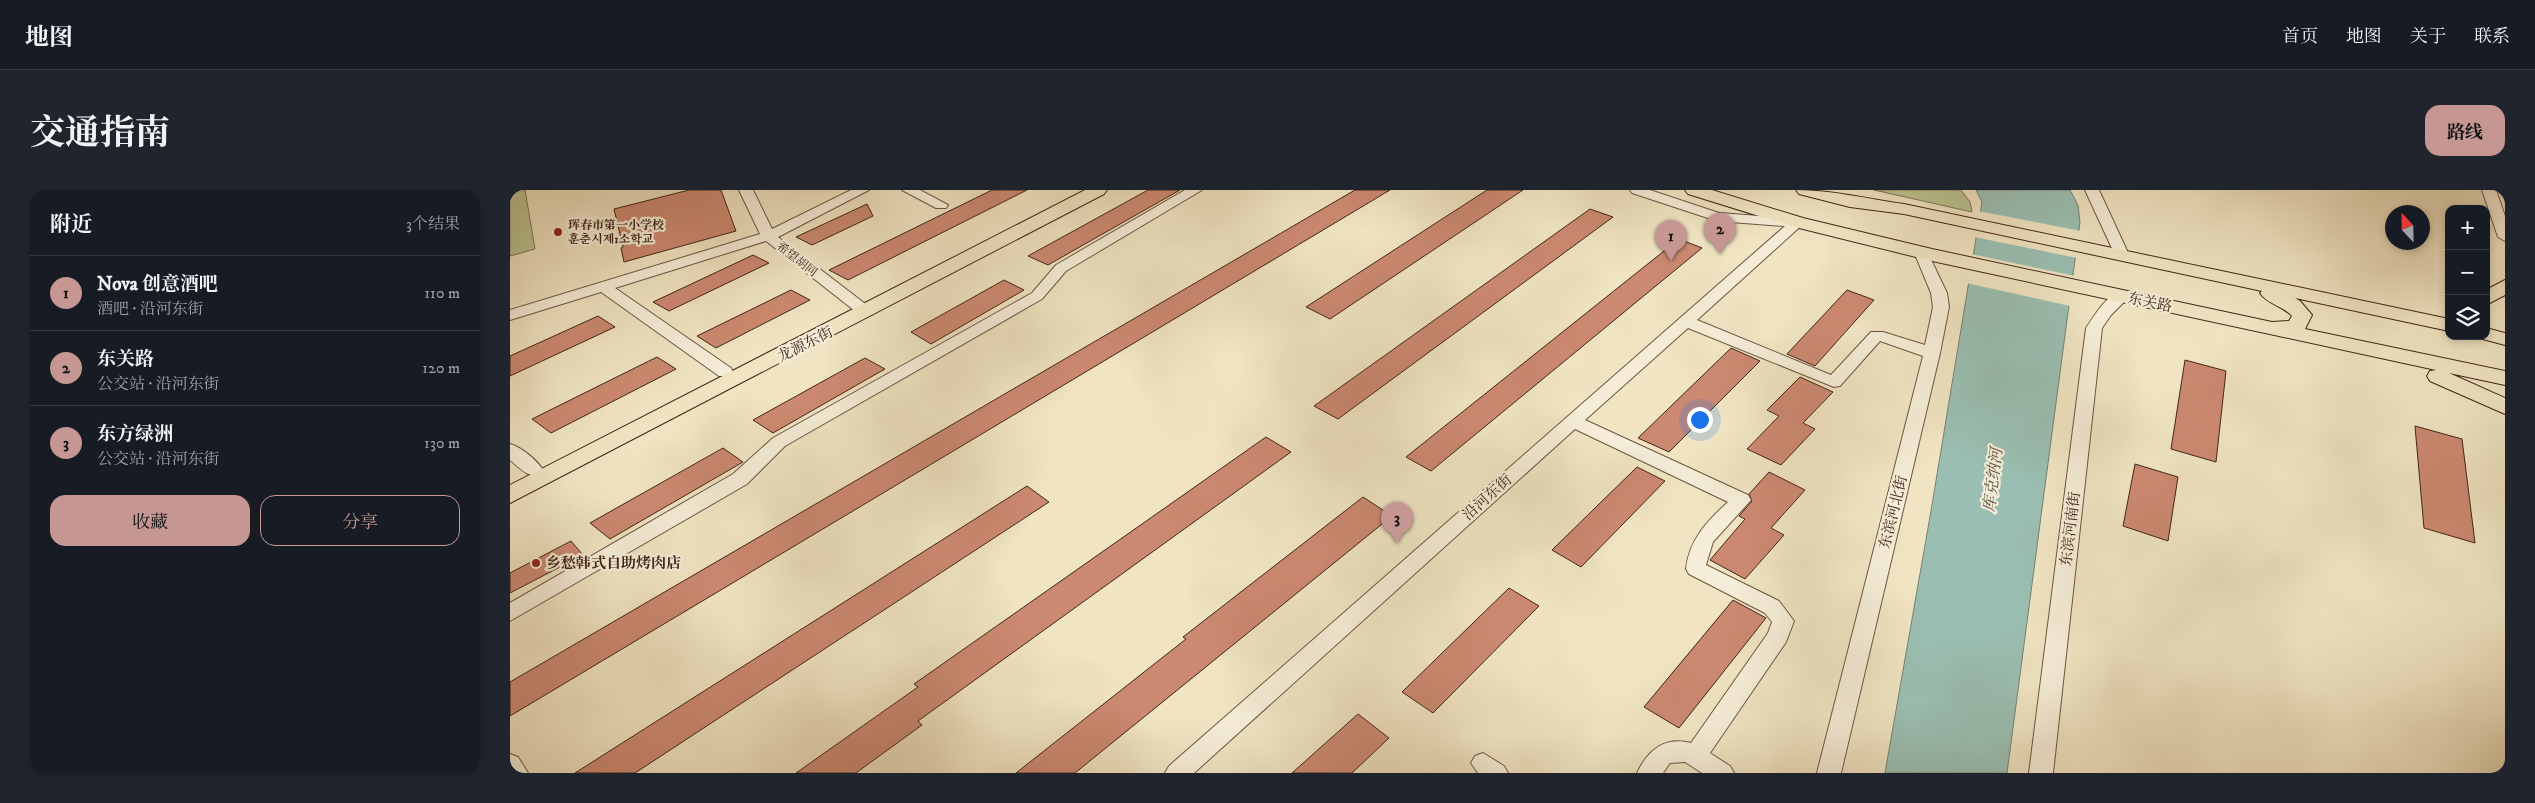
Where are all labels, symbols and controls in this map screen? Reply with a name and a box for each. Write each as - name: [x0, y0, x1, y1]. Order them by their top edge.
- text: 地图: [25, 23, 73, 53]
- text: 首页: [2282, 26, 2318, 48]
- text: 地图: [2346, 26, 2382, 48]
- text: 关于: [2410, 26, 2446, 48]
- text: 联系: [2474, 26, 2510, 48]
- button: 路线: [2425, 105, 2505, 156]
- text: 交通指南: [30, 112, 170, 156]
- north arrow: [2385, 205, 2430, 250]
- map controls: [2445, 205, 2490, 340]
- button: +: [2445, 205, 2490, 250]
- text: 附近: [50, 212, 92, 238]
- pin: 2: [1704, 213, 1736, 254]
- text: 3个结果: [406, 214, 460, 234]
- place label: 珲春市第一小学校 훈춘시제1소학교: [568, 218, 664, 247]
- pin: 1: [1655, 220, 1687, 261]
- marker: 珲春市第一小学校 훈춘시제1소학교: [552, 226, 564, 238]
- street label: 希望胡同: [773, 239, 820, 280]
- button: −: [2445, 250, 2490, 295]
- text: Nova 创意酒吧: [97, 273, 218, 296]
- text: 1: [63, 283, 69, 303]
- text: 110 m: [424, 283, 460, 303]
- street label: 东关路: [2126, 289, 2174, 316]
- button: layers: [2445, 295, 2490, 340]
- text: 酒吧 · 沿河东街: [97, 299, 204, 319]
- street label: 龙源东街: [774, 322, 836, 367]
- text: 东关路: [97, 348, 154, 371]
- text: 2: [62, 358, 70, 378]
- text: 120 m: [422, 358, 460, 378]
- text: 公交站 · 沿河东街: [97, 374, 220, 394]
- your location: [1687, 407, 1713, 433]
- text: 东方绿洲: [97, 423, 173, 446]
- text: 3: [63, 433, 69, 453]
- text: 130 m: [424, 433, 460, 453]
- water label: 库克纳河: [1979, 444, 2007, 513]
- text: 公交站 · 沿河东街: [97, 449, 220, 469]
- street label: 沿河东街: [1459, 470, 1516, 525]
- street label: 东滨河北街: [1875, 473, 1912, 551]
- street label: 东滨河南街: [2056, 491, 2084, 567]
- button: 收藏: [50, 495, 250, 546]
- button: 分享: [260, 495, 460, 546]
- pin: 3: [1381, 502, 1413, 543]
- place label: 乡愁韩式自助烤肉店: [546, 554, 681, 573]
- marker: 乡愁韩式自助烤肉店: [530, 557, 542, 569]

